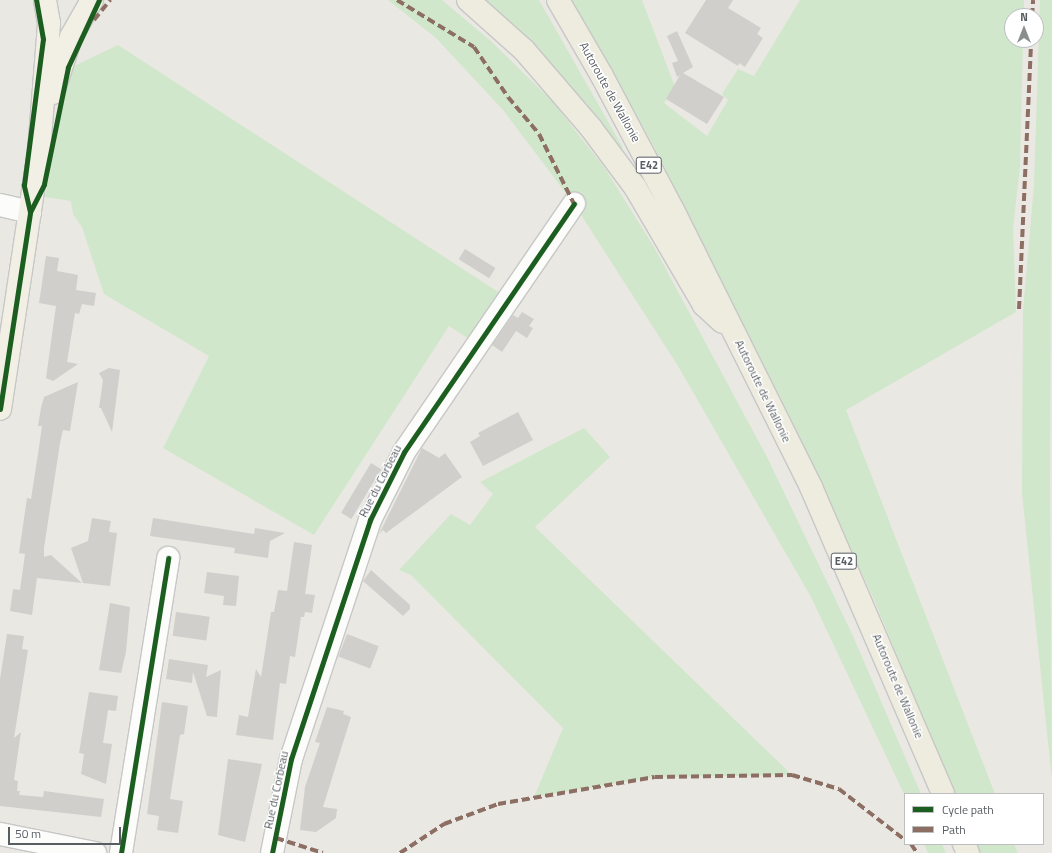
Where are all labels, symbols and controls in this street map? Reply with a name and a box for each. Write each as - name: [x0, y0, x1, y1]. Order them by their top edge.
- north arrow: [1004, 8, 1044, 48]
- text: N: [1020, 9, 1028, 25]
- street label: Autoroute de Wallonie: [576, 39, 644, 145]
- road number: E42: [635, 156, 663, 174]
- street label: Autoroute de Wallonie: [732, 337, 794, 445]
- street label: Rue du Corbeau: [356, 442, 404, 520]
- road number: E42: [830, 552, 858, 570]
- street label: Autoroute de Wallonie: [869, 632, 927, 740]
- street label: Rue du Corbeau: [261, 750, 291, 830]
- legend: [904, 793, 1044, 845]
- text: Cycle path: [942, 800, 994, 819]
- scale bar: [10, 819, 123, 845]
- text: Path: [942, 820, 966, 839]
- text: 50 m: [15, 824, 41, 843]

